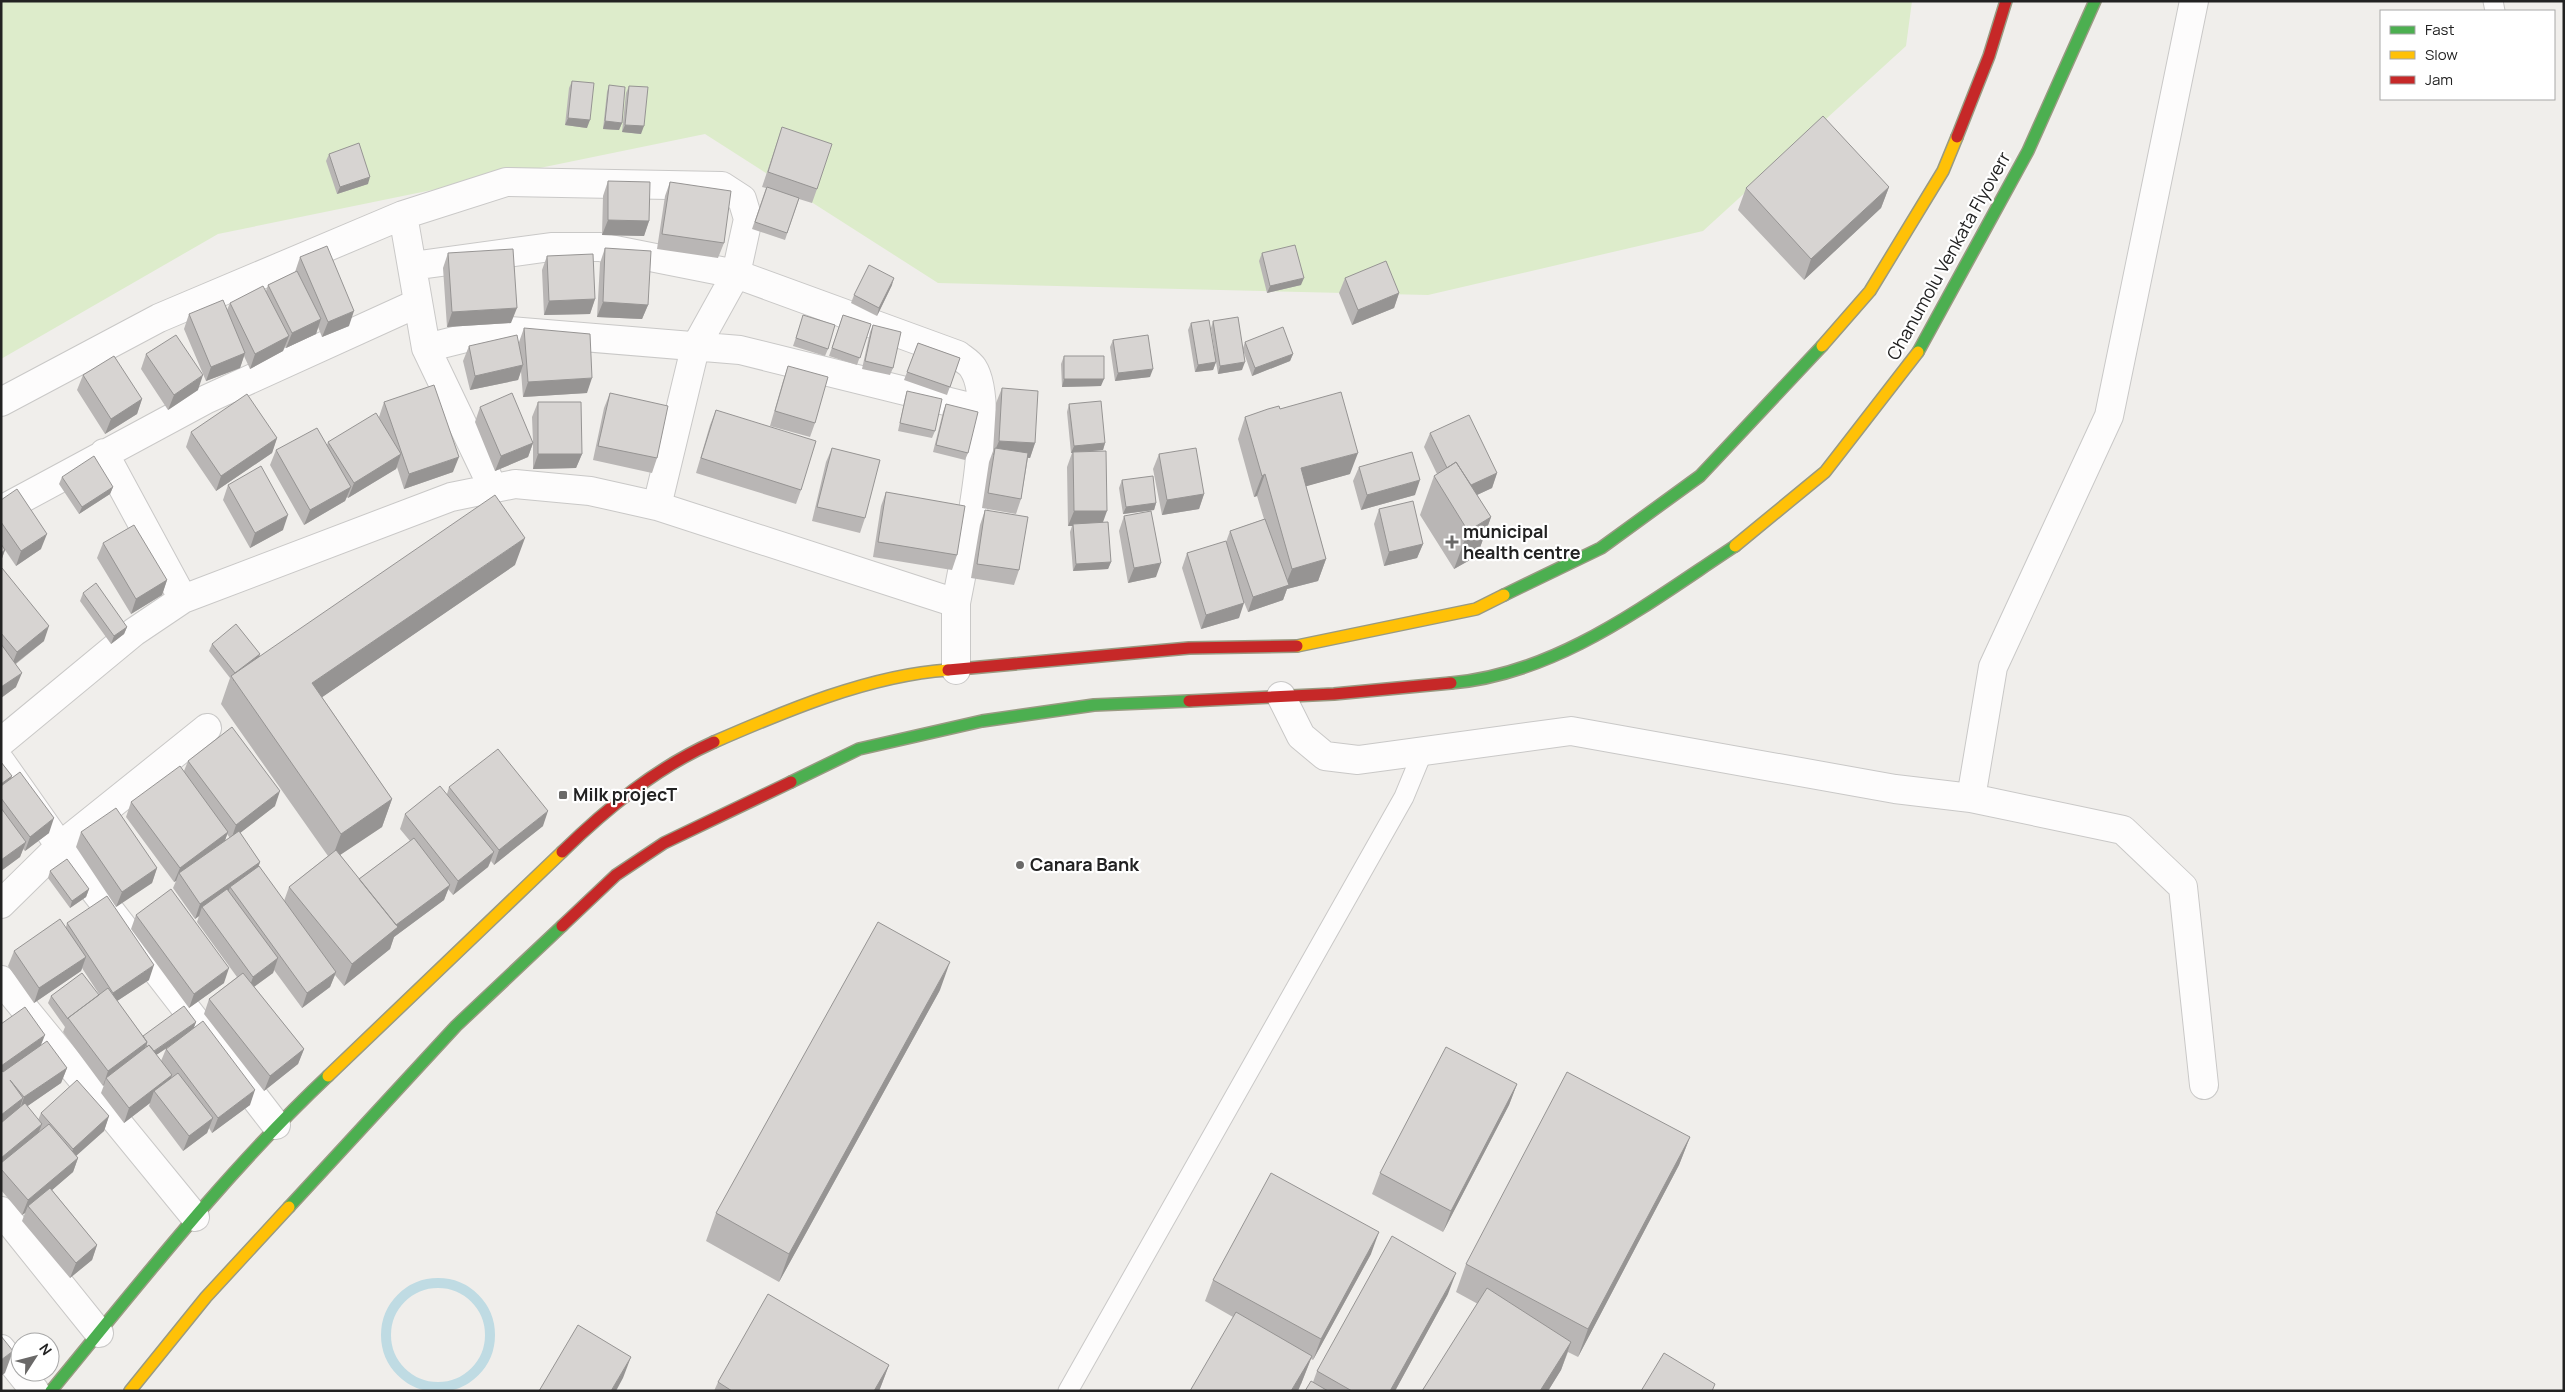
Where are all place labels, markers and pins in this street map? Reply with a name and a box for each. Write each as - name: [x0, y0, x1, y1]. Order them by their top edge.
- place label: municipal health centre: [1463, 519, 1581, 564]
- marker: municipal health centre: [1445, 535, 1459, 549]
- place label: Milk projecT: [573, 782, 677, 806]
- marker: Milk projecT: [557, 789, 569, 801]
- place label: Canara Bank: [1030, 852, 1140, 876]
- marker: Canara Bank: [1014, 859, 1026, 871]

